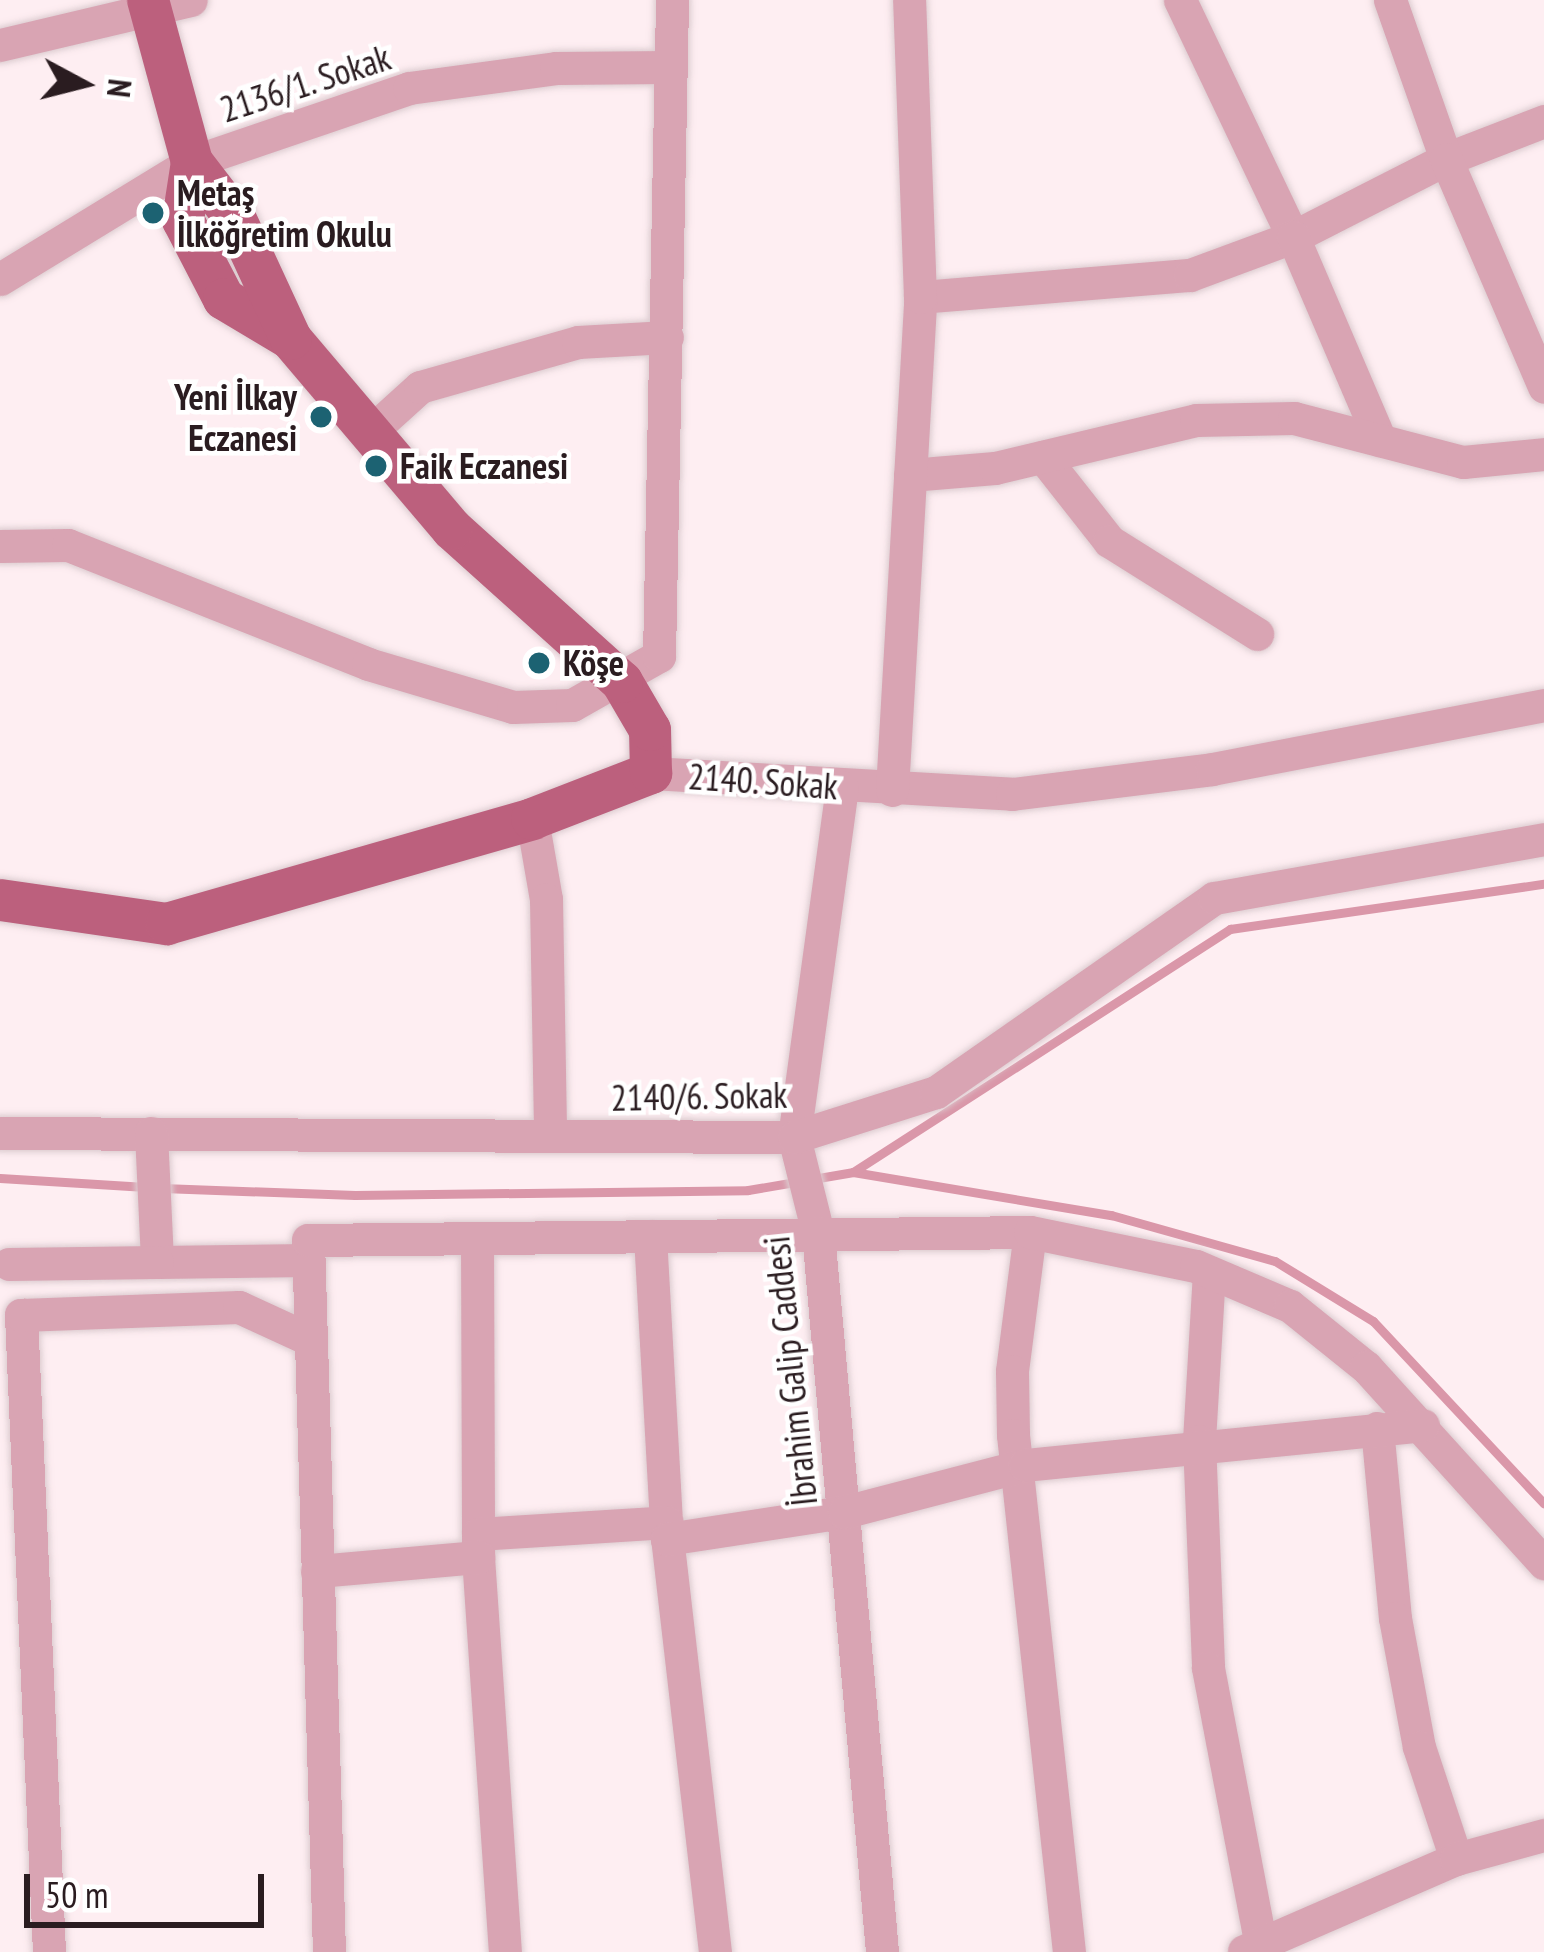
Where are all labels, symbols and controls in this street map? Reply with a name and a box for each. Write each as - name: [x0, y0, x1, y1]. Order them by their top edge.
- north arrow: [24, 24, 144, 144]
- street label: 2136/1. Sokak: [213, 35, 397, 131]
- text: N: [98, 77, 143, 100]
- place label: Metaş İlköğretim Okulu: [177, 170, 392, 255]
- marker: Metaş İlköğretim Okulu: [140, 200, 166, 226]
- place label: Yeni İlkay Eczanesi: [174, 374, 297, 459]
- marker: Yeni İlkay Eczanesi: [308, 404, 334, 430]
- place label: Faik Eczanesi: [400, 444, 569, 488]
- marker: Faik Eczanesi: [363, 453, 389, 479]
- place label: Köşe: [563, 641, 624, 685]
- marker: Köşe: [526, 650, 552, 676]
- street label: 2140. Sokak: [686, 754, 840, 808]
- street label: 2140/6. Sokak: [609, 1073, 789, 1119]
- street label: İbrahim Galip Caddesi: [754, 1234, 826, 1508]
- scale bar: [30, 1850, 270, 1924]
- text: 50 m: [45, 1871, 108, 1918]

